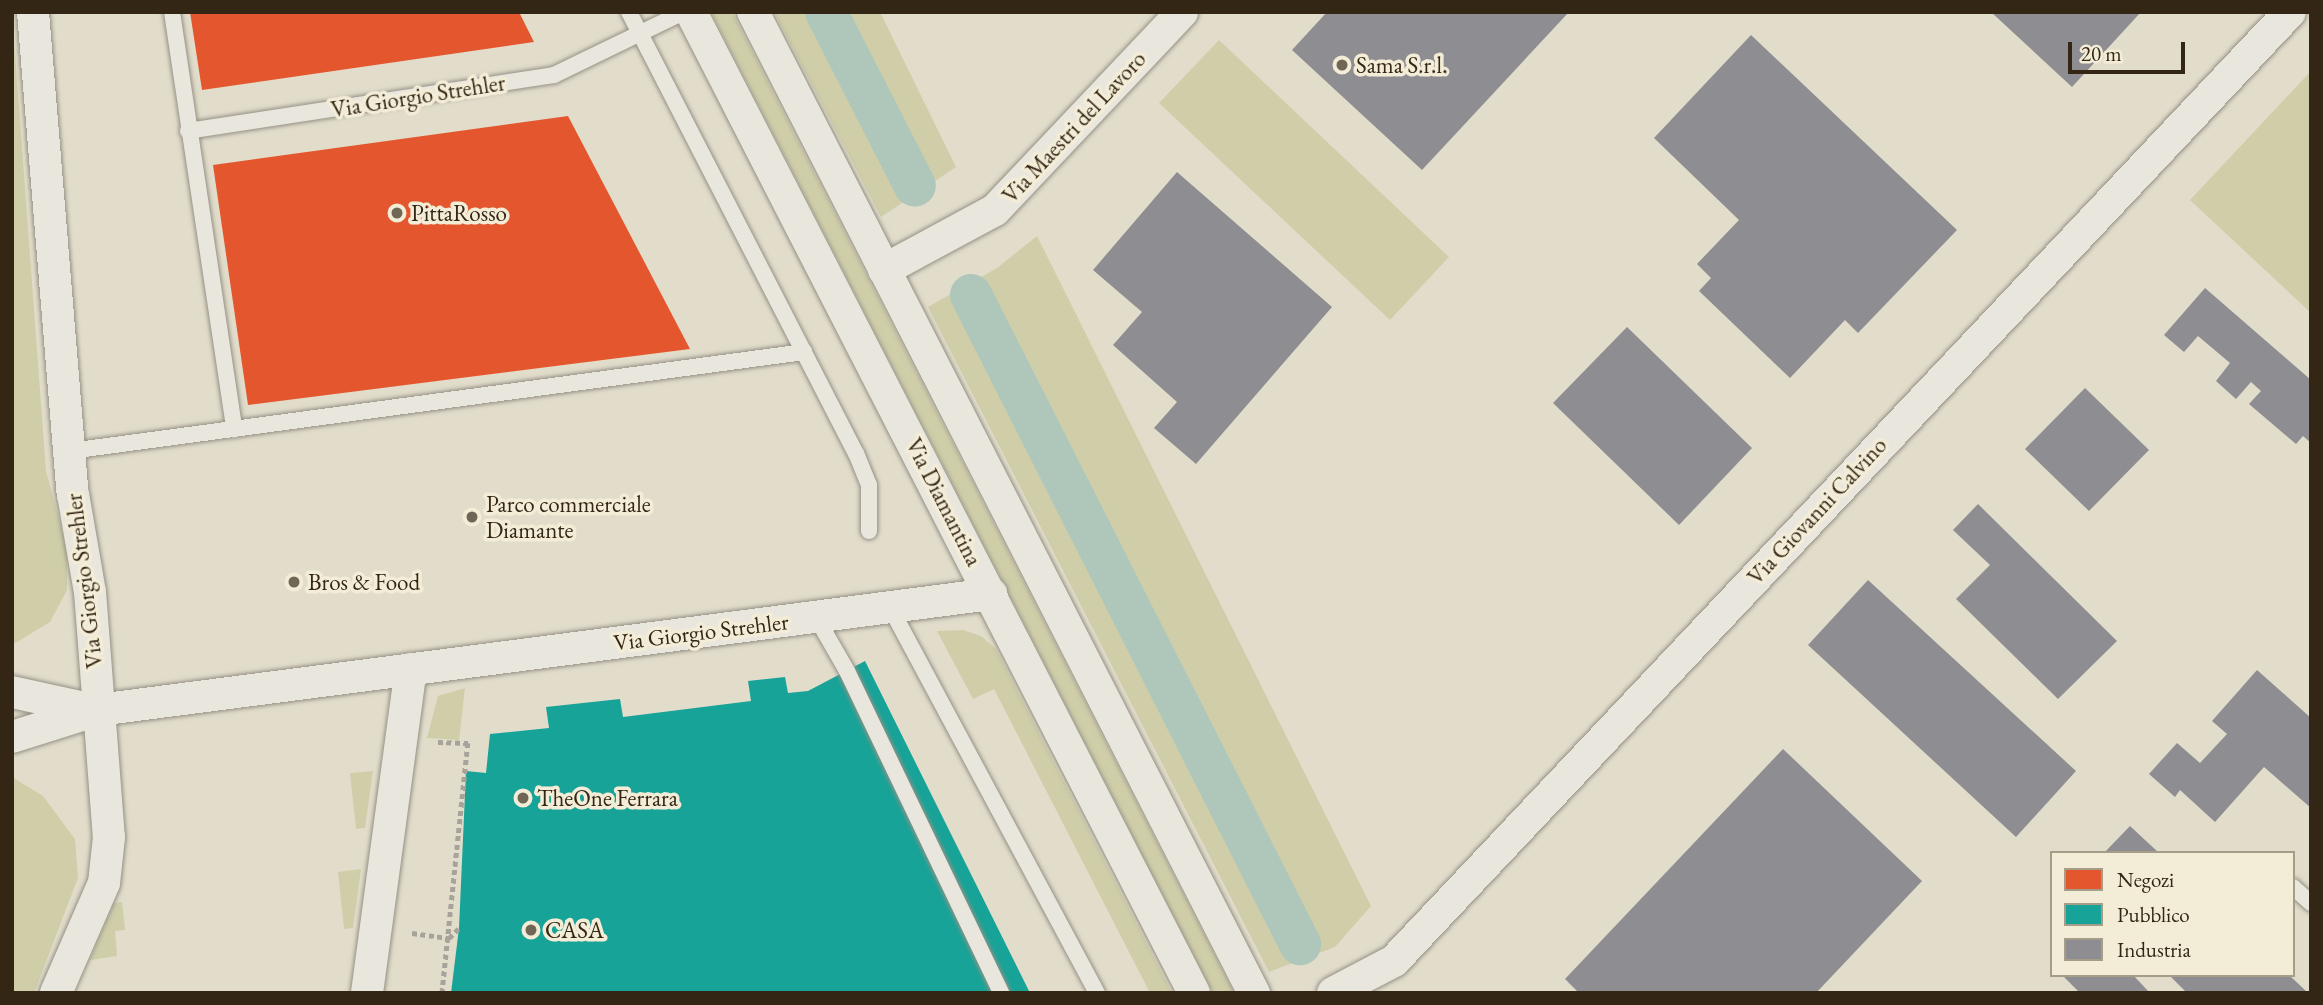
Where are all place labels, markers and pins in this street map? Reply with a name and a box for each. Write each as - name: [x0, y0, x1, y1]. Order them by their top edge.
- place label: Sama S.r.l.: [1356, 51, 1447, 79]
- marker: Sama S.r.l.: [1334, 57, 1350, 73]
- place label: PittaRosso: [411, 199, 507, 227]
- marker: PittaRosso: [389, 205, 405, 221]
- place label: Parco commerciale Diamante: [486, 490, 651, 544]
- marker: Parco commerciale Diamante: [464, 509, 480, 525]
- place label: Bros & Food: [308, 568, 420, 596]
- marker: Bros & Food: [286, 574, 302, 590]
- place label: TheOne Ferrara: [537, 784, 678, 812]
- marker: TheOne Ferrara: [515, 790, 531, 806]
- place label: CASA: [545, 916, 604, 944]
- marker: CASA: [523, 922, 539, 938]

